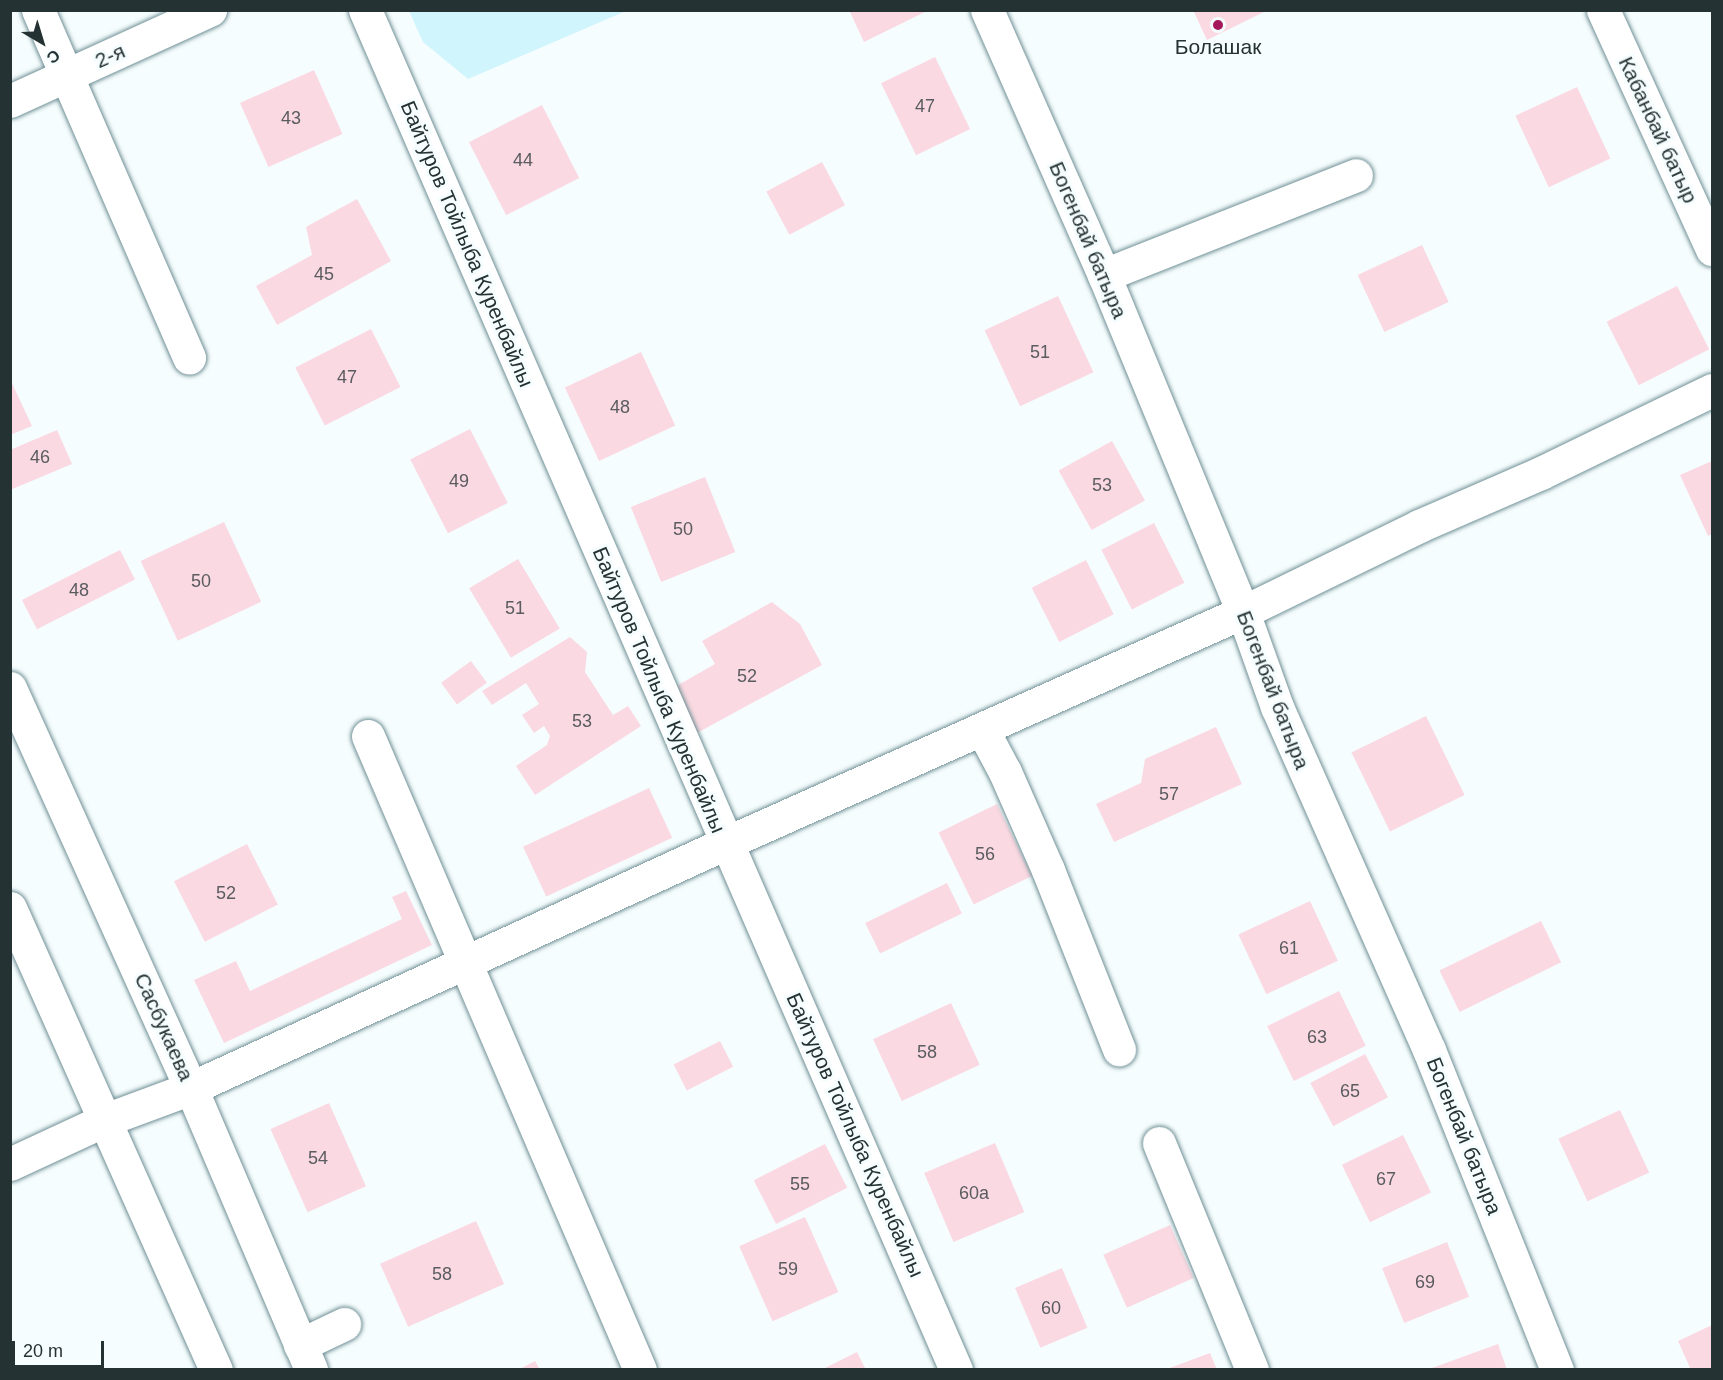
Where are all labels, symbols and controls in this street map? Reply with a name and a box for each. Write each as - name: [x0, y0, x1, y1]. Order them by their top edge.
- north arrow: [12, 12, 72, 72]
- marker: Болашак: [1211, 18, 1225, 32]
- place label: Болашак: [1175, 34, 1261, 60]
- street label: 2-я: [91, 38, 129, 74]
- text: С: [44, 46, 63, 67]
- street label: Кабанбай батыр: [1613, 53, 1703, 207]
- house number: 47: [915, 95, 935, 117]
- street label: Байтуров Тойлыба Куренбайлы: [395, 97, 539, 391]
- house number: 43: [281, 107, 301, 129]
- house number: 44: [513, 149, 533, 171]
- street label: Богенбай батыра: [1044, 158, 1132, 322]
- house number: 45: [314, 263, 334, 285]
- house number: 51: [1030, 341, 1050, 363]
- house number: 47: [337, 366, 357, 388]
- house number: 48: [610, 396, 630, 418]
- house number: 46: [30, 446, 50, 468]
- house number: 49: [449, 470, 469, 492]
- house number: 53: [1092, 474, 1112, 496]
- house number: 50: [673, 518, 693, 540]
- street label: Байтуров Тойлыба Куренбайлы: [587, 543, 731, 837]
- house number: 50: [191, 570, 211, 592]
- house number: 48: [69, 579, 89, 601]
- house number: 51: [505, 597, 525, 619]
- street label: Богенбай батыра: [1231, 607, 1315, 773]
- house number: 52: [737, 665, 757, 687]
- house number: 53: [572, 710, 592, 732]
- house number: 57: [1159, 783, 1179, 805]
- house number: 56: [975, 843, 995, 865]
- house number: 52: [216, 882, 236, 904]
- house number: 61: [1279, 937, 1299, 959]
- street label: Сасбукаева: [129, 969, 199, 1085]
- street label: Байтуров Тойлыба Куренбайлы: [781, 989, 929, 1281]
- house number: 63: [1307, 1026, 1327, 1048]
- house number: 58: [917, 1041, 937, 1063]
- street label: Богенбай батыра: [1421, 1054, 1507, 1218]
- house number: 65: [1340, 1080, 1360, 1102]
- house number: 54: [308, 1147, 328, 1169]
- house number: 67: [1376, 1168, 1396, 1190]
- house number: 55: [790, 1173, 810, 1195]
- house number: 60а: [959, 1182, 989, 1204]
- house number: 59: [778, 1258, 798, 1280]
- house number: 58: [432, 1263, 452, 1285]
- house number: 69: [1415, 1271, 1435, 1293]
- house number: 60: [1041, 1297, 1061, 1319]
- scale bar: [15, 1329, 106, 1367]
- text: 20 m: [23, 1341, 63, 1361]

